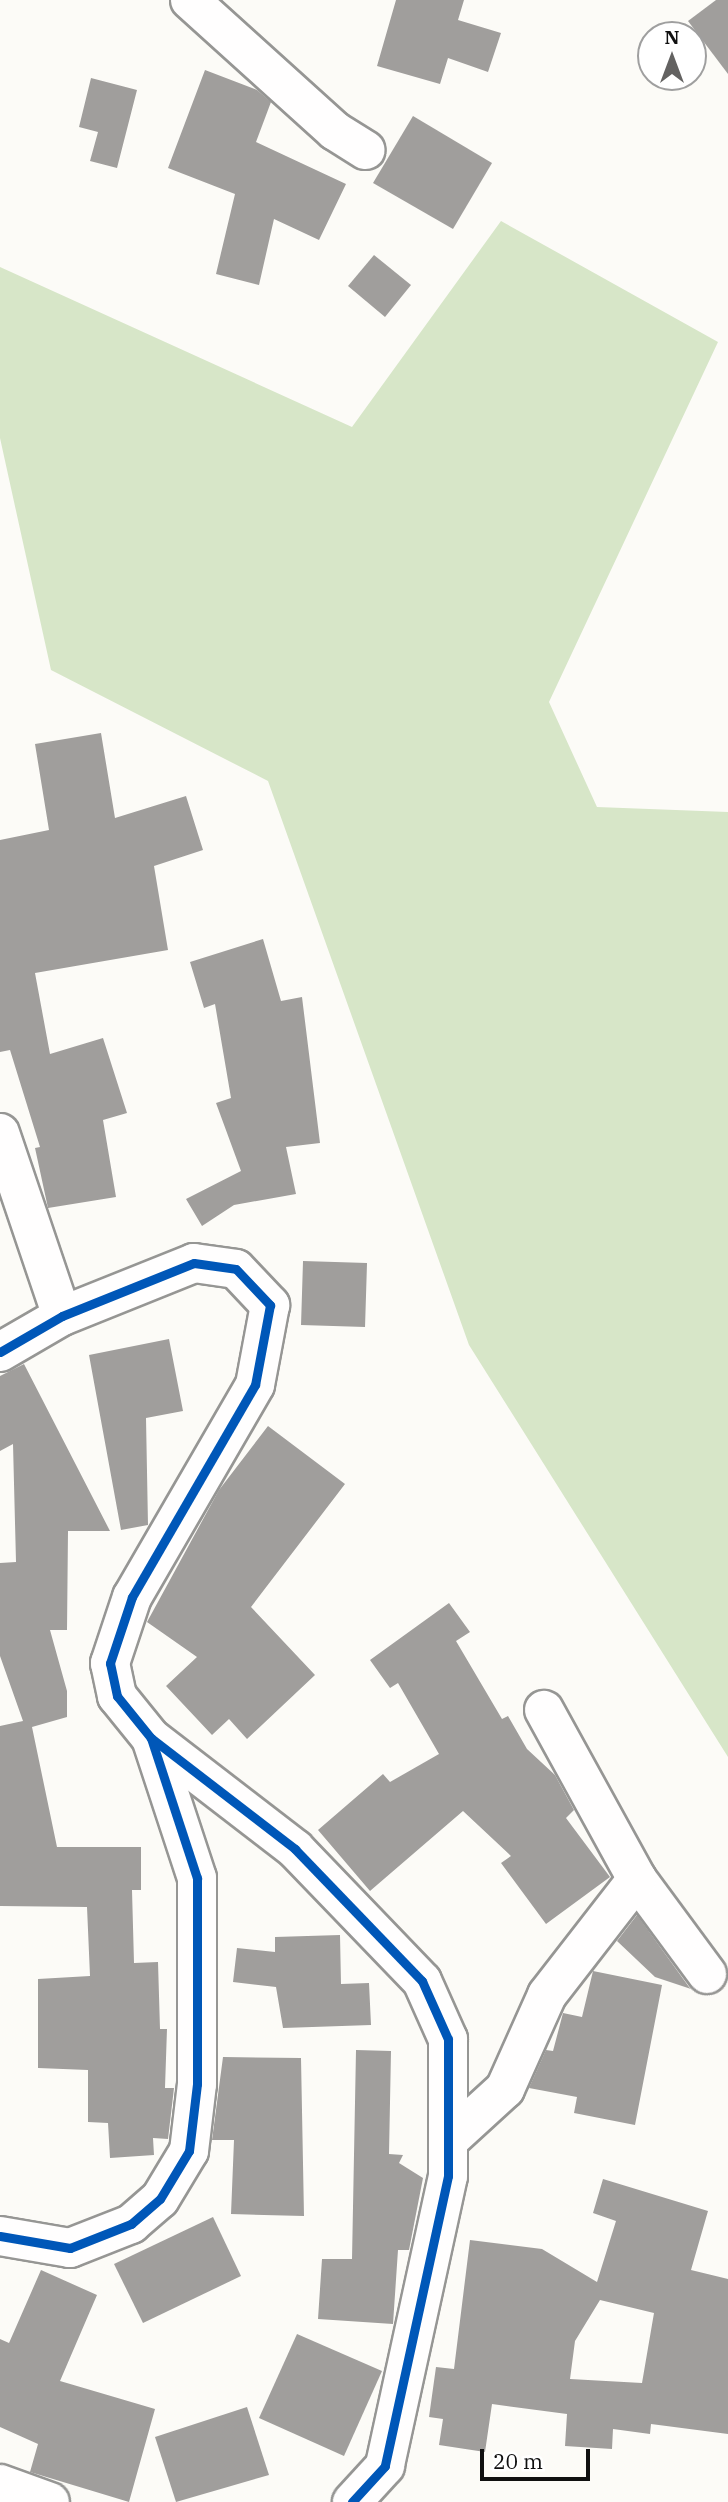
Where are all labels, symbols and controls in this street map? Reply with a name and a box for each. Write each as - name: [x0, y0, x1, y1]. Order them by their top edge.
- north arrow: [637, 21, 707, 91]
- text: N: [664, 25, 680, 49]
- scale bar: [483, 2436, 593, 2480]
- text: 20 m: [493, 2447, 543, 2475]

